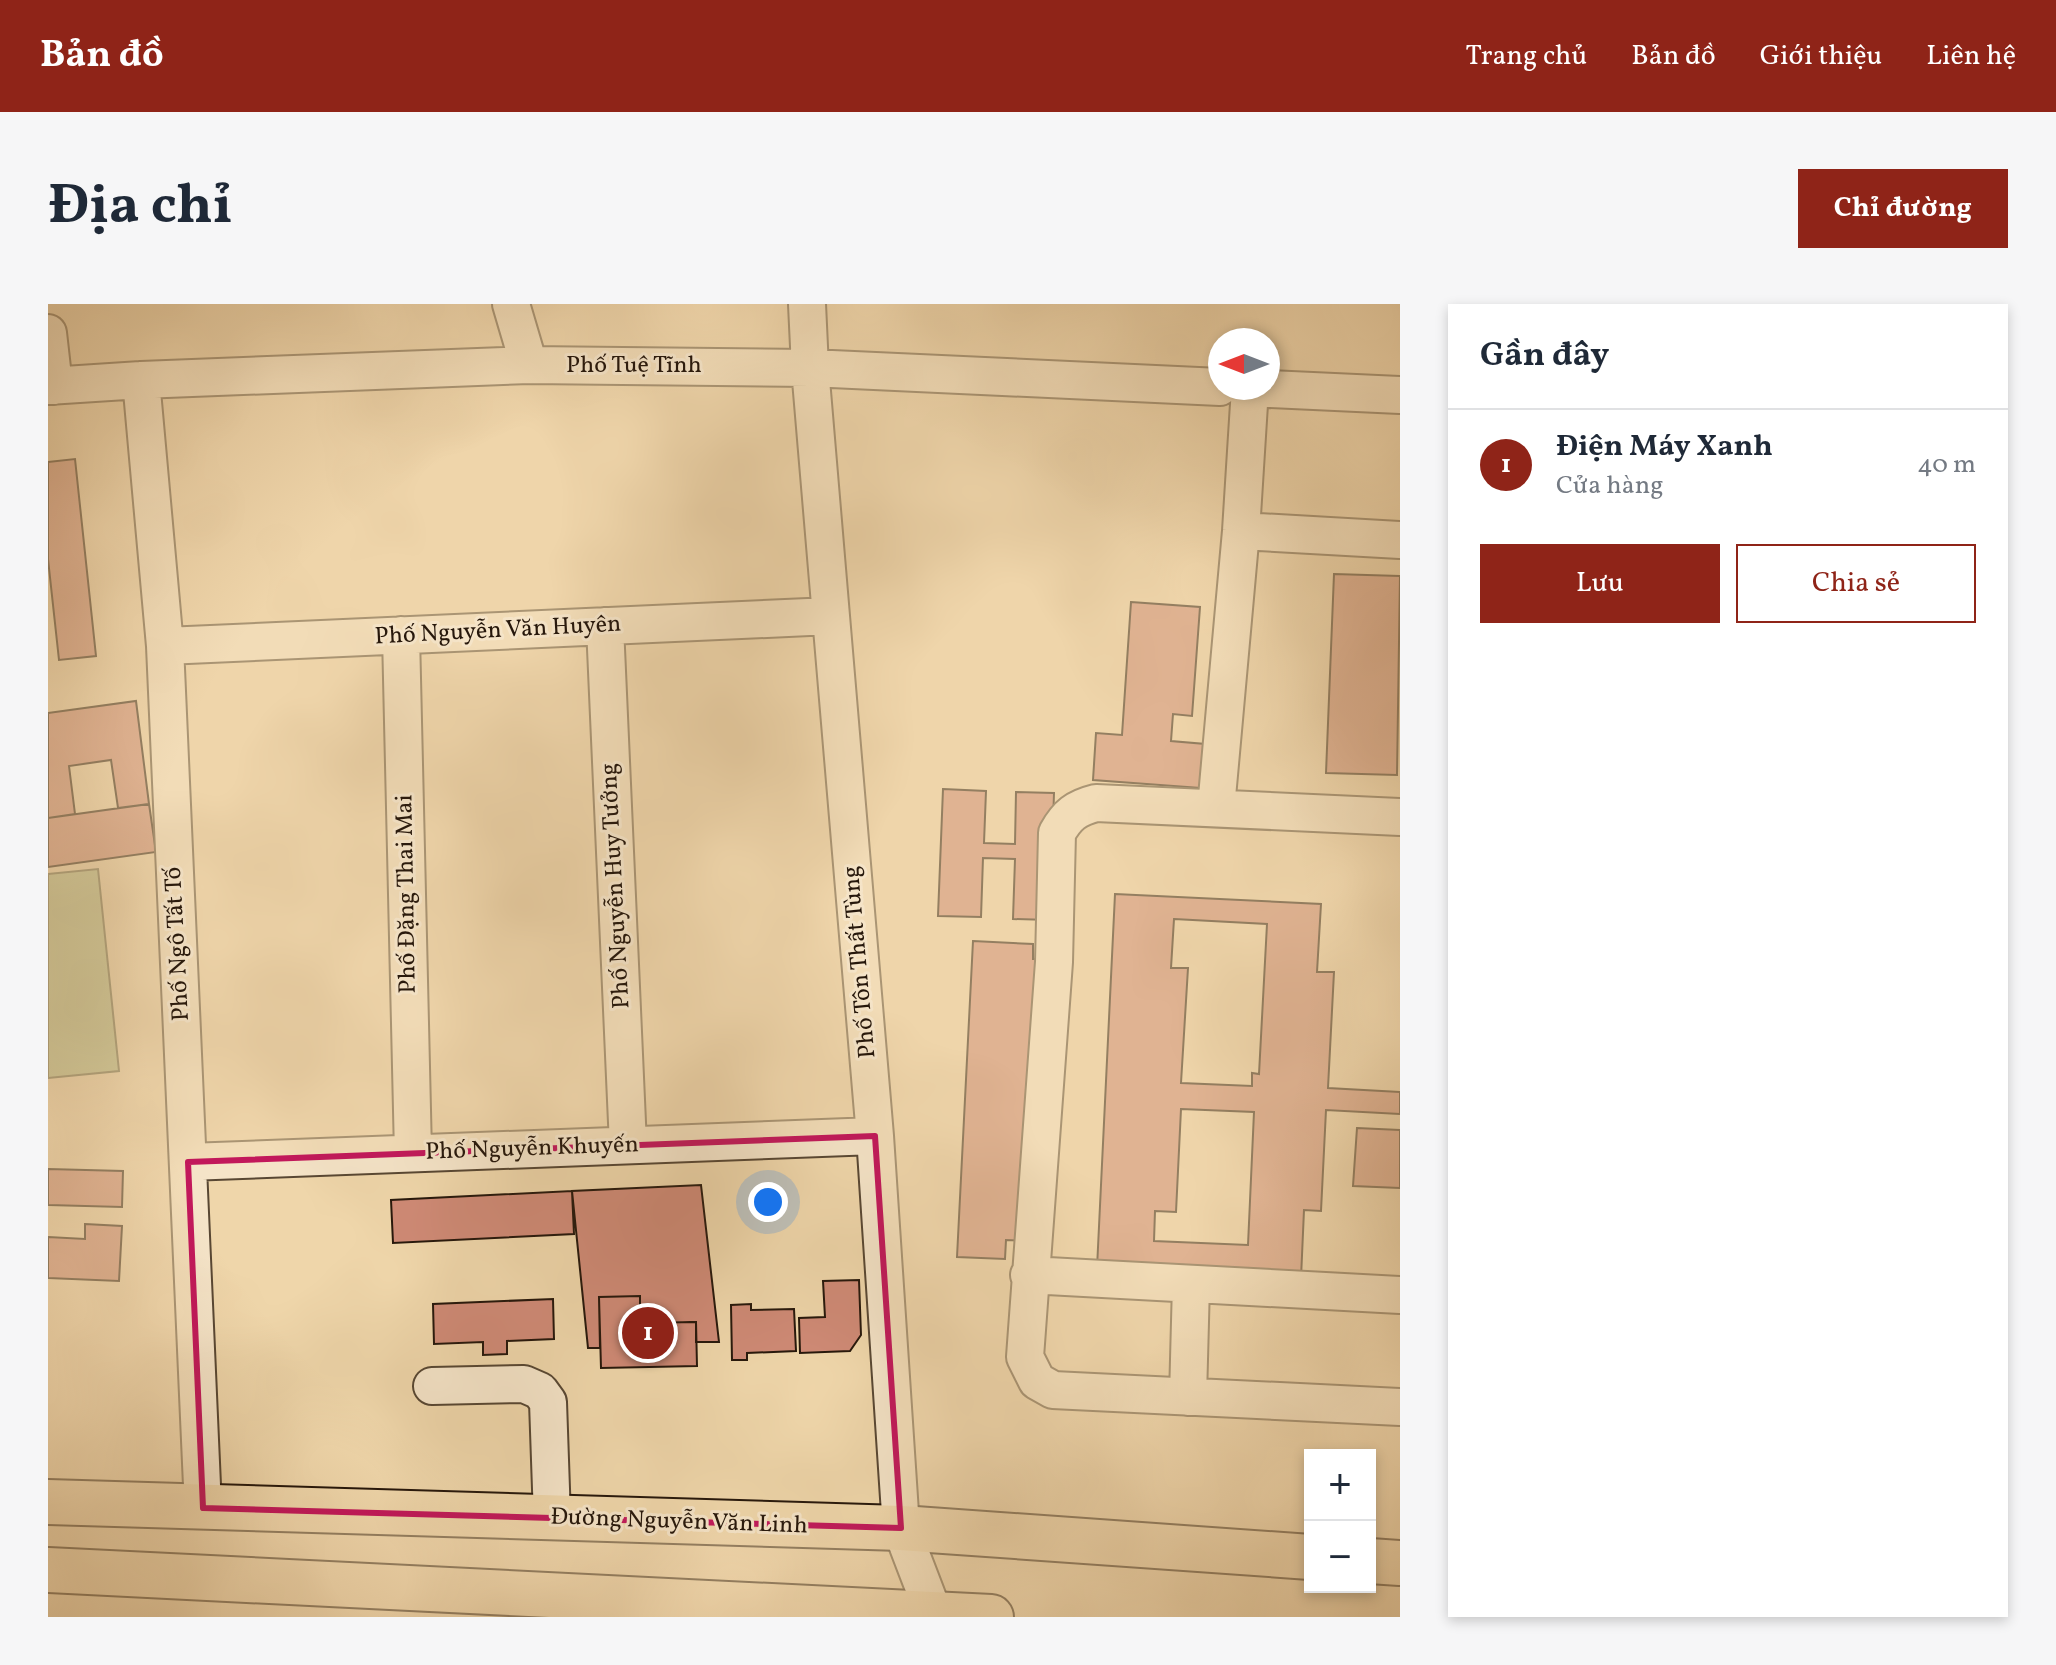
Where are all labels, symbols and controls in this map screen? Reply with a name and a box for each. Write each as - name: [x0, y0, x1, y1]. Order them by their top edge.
- text: Bản đồ: [40, 30, 164, 83]
- text: Trang chủ: [1465, 37, 1587, 76]
- text: Bản đồ: [1631, 37, 1716, 76]
- text: Giới thiệu: [1760, 37, 1882, 76]
- text: Liên hệ: [1926, 37, 2016, 76]
- text: Địa chỉ: [48, 169, 232, 247]
- button: Chỉ đường: [1798, 169, 2008, 248]
- north arrow: [1208, 328, 1280, 400]
- text: Gần đây: [1480, 333, 1609, 380]
- street label: Phố Tuệ Tĩnh: [566, 349, 702, 383]
- text: Điện Máy Xanh: [1556, 426, 1773, 468]
- text: 1: [1501, 447, 1511, 483]
- text: 40 m: [1917, 447, 1976, 483]
- text: Cửa hàng: [1556, 468, 1664, 504]
- button: Lưu: [1480, 544, 1720, 623]
- button: Chia sẻ: [1736, 544, 1976, 623]
- street label: Phố Nguyễn Văn Huyên: [374, 608, 622, 654]
- street label: Phố Nguyễn Huy Tưởng: [593, 762, 639, 1010]
- street label: Phố Đặng Thai Mai: [388, 794, 426, 994]
- street label: Phố Tôn Thất Tùng: [835, 864, 885, 1060]
- street label: Phố Ngô Tất Tố: [157, 866, 199, 1022]
- street label: Phố Nguyễn Khuyến: [425, 1128, 639, 1170]
- your location: [748, 1182, 788, 1222]
- pin: 1: [622, 1303, 674, 1363]
- map controls: [1304, 1449, 1376, 1593]
- button: +: [1304, 1449, 1376, 1521]
- street label: Đường Nguyễn Văn Linh: [550, 1501, 808, 1543]
- button: −: [1304, 1521, 1376, 1593]

